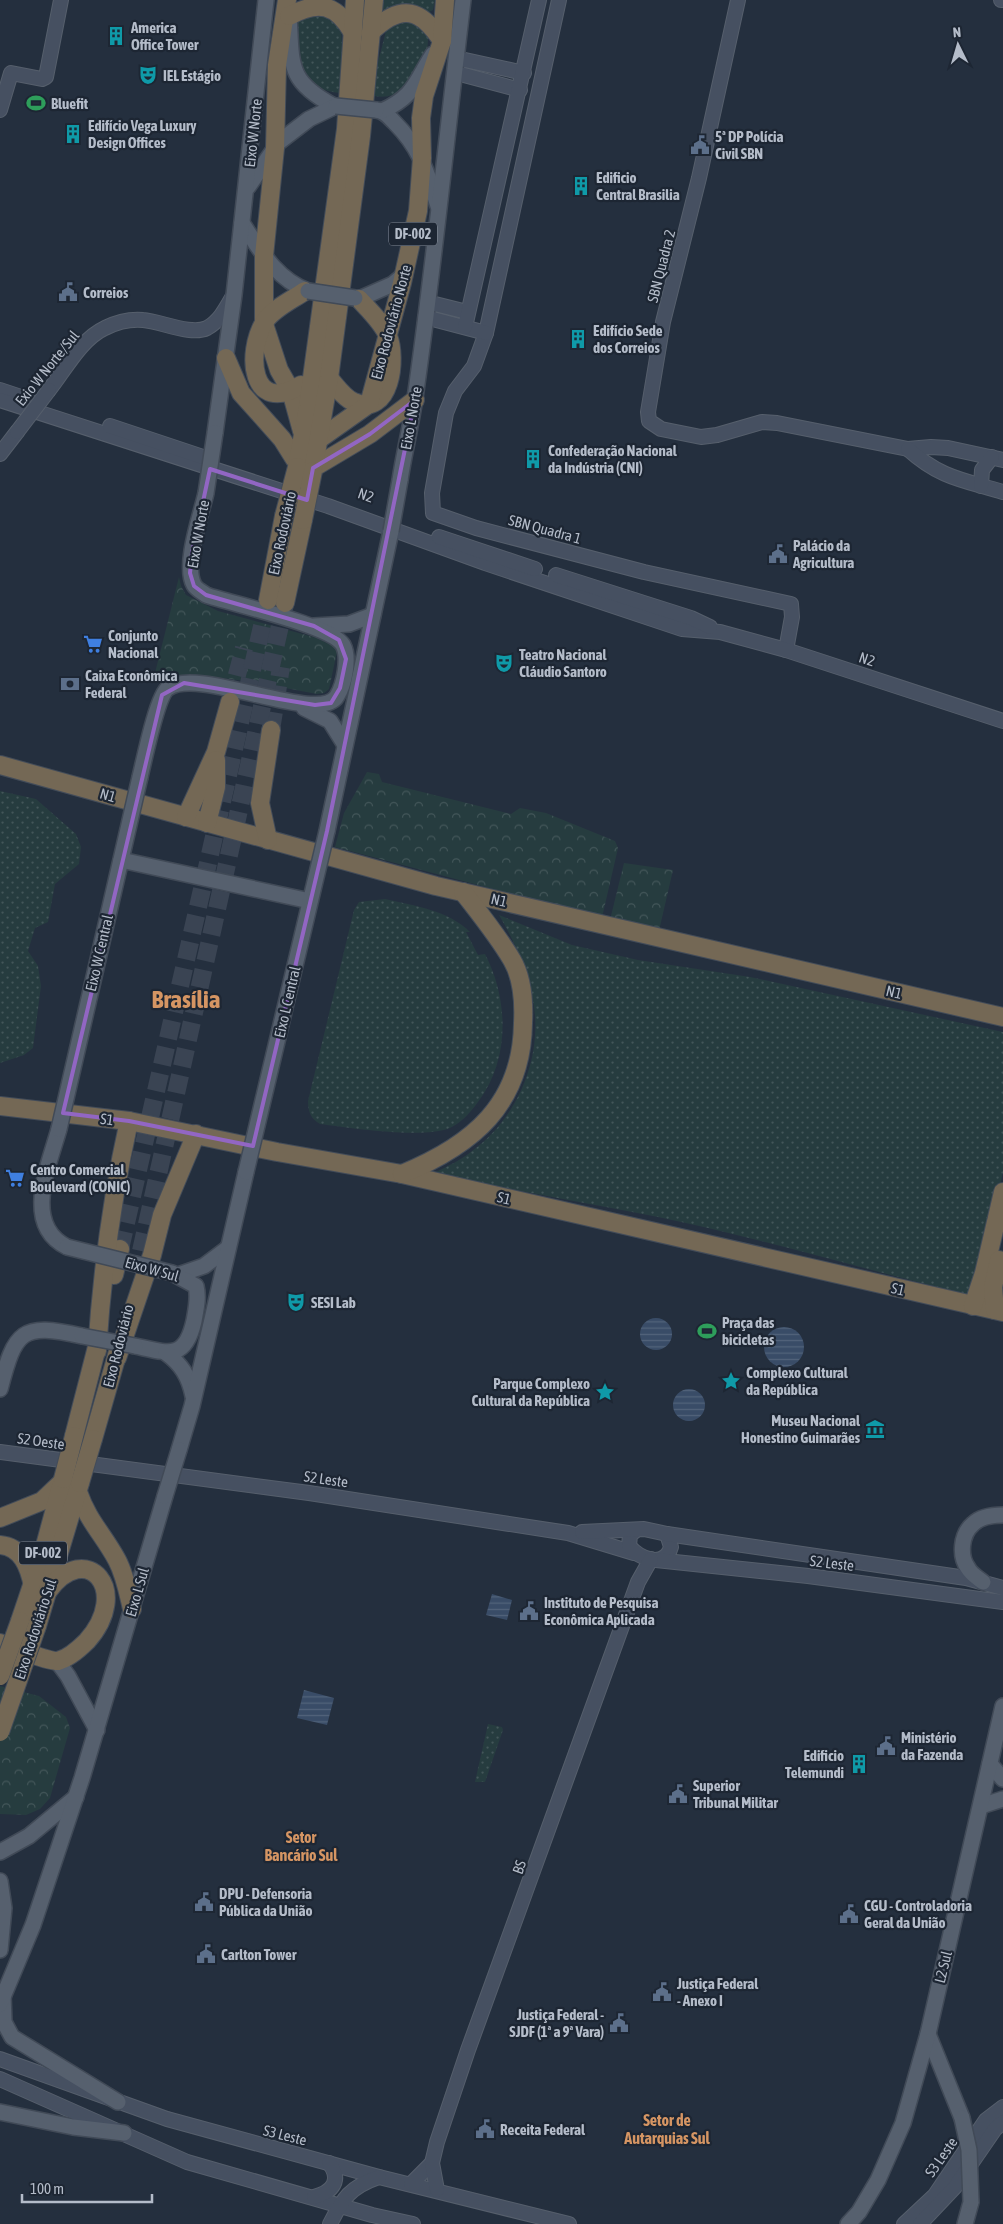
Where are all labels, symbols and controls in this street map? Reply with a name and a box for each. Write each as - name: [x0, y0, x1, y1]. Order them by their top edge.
- place label: America Office Tower: [130, 19, 199, 53]
- north arrow: [933, 20, 983, 70]
- text: N: [952, 24, 962, 40]
- building icon: America Office Tower: [105, 25, 127, 47]
- theatre icon: IEL Estágio: [137, 64, 159, 86]
- place label: IEL Estágio: [163, 67, 221, 84]
- sports icon: Bluefit: [25, 92, 47, 114]
- place label: Bluefit: [51, 95, 89, 112]
- street label: Eixo W Norte: [241, 98, 265, 168]
- place label: Edifício Vega Luxury Design Offices: [88, 117, 197, 151]
- building icon: Edifício Vega Luxury Design Offices: [62, 123, 84, 145]
- place label: 5ª DP Polícia Civil SBN: [715, 128, 783, 162]
- public building icon: 5ª DP Polícia Civil SBN: [689, 134, 711, 156]
- place label: Edificio Central Brasilia: [596, 169, 680, 203]
- building icon: Edificio Central Brasilia: [570, 175, 592, 197]
- road number: DF-002: [389, 222, 437, 245]
- street label: SBN Quadra 2: [644, 228, 678, 304]
- street label: Eixo Rodoviário Norte: [367, 263, 415, 381]
- public building icon: Correios: [57, 281, 79, 303]
- place label: Correios: [83, 284, 129, 301]
- place label: Edifício Sede dos Correios: [593, 322, 663, 356]
- street label: Exio W Norte/Sul: [12, 327, 82, 409]
- building icon: Edifício Sede dos Correios: [567, 328, 589, 350]
- street label: Eixo L Norte: [397, 385, 425, 451]
- place label: Confederação Nacional da Indústria (CNI): [548, 442, 678, 476]
- building icon: Confederação Nacional da Indústria (CNI): [522, 448, 544, 470]
- street label: N2: [356, 484, 376, 506]
- street label: Eixo Rodoviário: [265, 490, 299, 576]
- street label: Eixo W Norte: [184, 498, 212, 569]
- street label: SBN Quadra 1: [507, 511, 583, 547]
- place label: Palácio da Agricultura: [792, 537, 854, 571]
- public building icon: Palácio da Agricultura: [767, 543, 789, 565]
- place label: Conjunto Nacional: [108, 627, 159, 661]
- supermarket icon: Conjunto Nacional: [82, 633, 104, 655]
- place label: Teatro Nacional Cláudio Santoro: [519, 646, 607, 680]
- street label: N2: [857, 648, 877, 670]
- theatre icon: Teatro Nacional Cláudio Santoro: [493, 652, 515, 674]
- place label: Caixa Econômica Federal: [85, 667, 177, 701]
- bank icon: Caixa Econômica Federal: [59, 673, 81, 695]
- street label: N1: [98, 785, 118, 805]
- street label: N1: [489, 890, 509, 910]
- street label: Eixo W Central: [82, 913, 116, 993]
- street label: Eixo L Central: [271, 965, 303, 1039]
- street label: N1: [884, 982, 904, 1002]
- district label: Brasília: [152, 985, 220, 1013]
- street label: S1: [99, 1110, 115, 1128]
- place label: Centro Comercial Boulevard (CONIC): [30, 1161, 130, 1195]
- supermarket icon: Centro Comercial Boulevard (CONIC): [4, 1167, 26, 1189]
- street label: S1: [496, 1188, 512, 1208]
- street label: Eixo W Sul: [123, 1253, 181, 1285]
- street label: S1: [890, 1279, 906, 1299]
- theatre icon: SESI Lab: [285, 1291, 307, 1313]
- place label: SESI Lab: [311, 1294, 356, 1311]
- street label: Eixo Rodoviário: [99, 1303, 137, 1389]
- place label: Praça das bicicletas: [722, 1314, 775, 1348]
- sports icon: Praça das bicicletas: [696, 1320, 718, 1342]
- place label: Complexo Cultural da República: [746, 1364, 849, 1398]
- place icon: Complexo Cultural da República: [720, 1370, 742, 1392]
- place label: Parque Complexo Cultural da República: [471, 1375, 590, 1409]
- place icon: Parque Complexo Cultural da República: [594, 1381, 616, 1403]
- place label: Museu Nacional Honestino Guimarães: [741, 1412, 861, 1446]
- museum icon: Museu Nacional Honestino Guimarães: [864, 1418, 886, 1440]
- street label: S2 Oeste: [16, 1429, 66, 1453]
- street label: S2 Leste: [303, 1468, 349, 1491]
- road number: DF-002: [19, 1542, 67, 1565]
- street label: S2 Leste: [809, 1552, 855, 1574]
- street label: Eixo L Sul: [122, 1565, 152, 1618]
- street label: Eixo Rodoviário Sul: [11, 1577, 59, 1681]
- place label: Instituto de Pesquisa Econômica Aplicada: [544, 1594, 658, 1628]
- public building icon: Instituto de Pesquisa Econômica Aplicada: [518, 1600, 540, 1622]
- place label: Ministério da Fazenda: [901, 1729, 963, 1763]
- public building icon: Ministério da Fazenda: [875, 1735, 897, 1757]
- place label: Edificio Telemundi: [785, 1747, 844, 1781]
- building icon: Edificio Telemundi: [848, 1753, 870, 1775]
- place label: Superior Tribunal Militar: [693, 1777, 778, 1811]
- public building icon: Superior Tribunal Militar: [667, 1783, 689, 1805]
- district label: Setor Bancário Sul: [265, 1828, 338, 1864]
- street label: BS: [509, 1858, 529, 1876]
- place label: DPU - Defensoria Pública da União: [219, 1885, 312, 1919]
- public building icon: DPU - Defensoria Pública da União: [193, 1891, 215, 1913]
- place label: CGU - Controladoria Geral da União: [864, 1897, 972, 1931]
- public building icon: CGU - Controladoria Geral da União: [838, 1903, 860, 1925]
- public building icon: Carlton Tower: [195, 1943, 217, 1965]
- place label: Carlton Tower: [221, 1946, 297, 1963]
- street label: L2 Sul: [931, 1949, 955, 1985]
- place label: Justiça Federal - Anexo I: [676, 1975, 759, 2009]
- public building icon: Justiça Federal - Anexo I: [651, 1981, 673, 2003]
- place label: Justiça Federal - SJDF (1ª a 9ª Vara): [509, 2006, 604, 2040]
- public building icon: Justiça Federal - SJDF (1ª a 9ª Vara): [608, 2012, 630, 2034]
- district label: Setor de Autarquias Sul: [623, 2111, 710, 2147]
- public building icon: Receita Federal: [474, 2118, 496, 2140]
- street label: S3 Leste: [261, 2121, 309, 2149]
- place label: Receita Federal: [500, 2121, 586, 2138]
- street label: S3 Leste: [921, 2134, 961, 2180]
- scale bar: [22, 2172, 152, 2204]
- text: 100 m: [30, 2180, 64, 2197]

